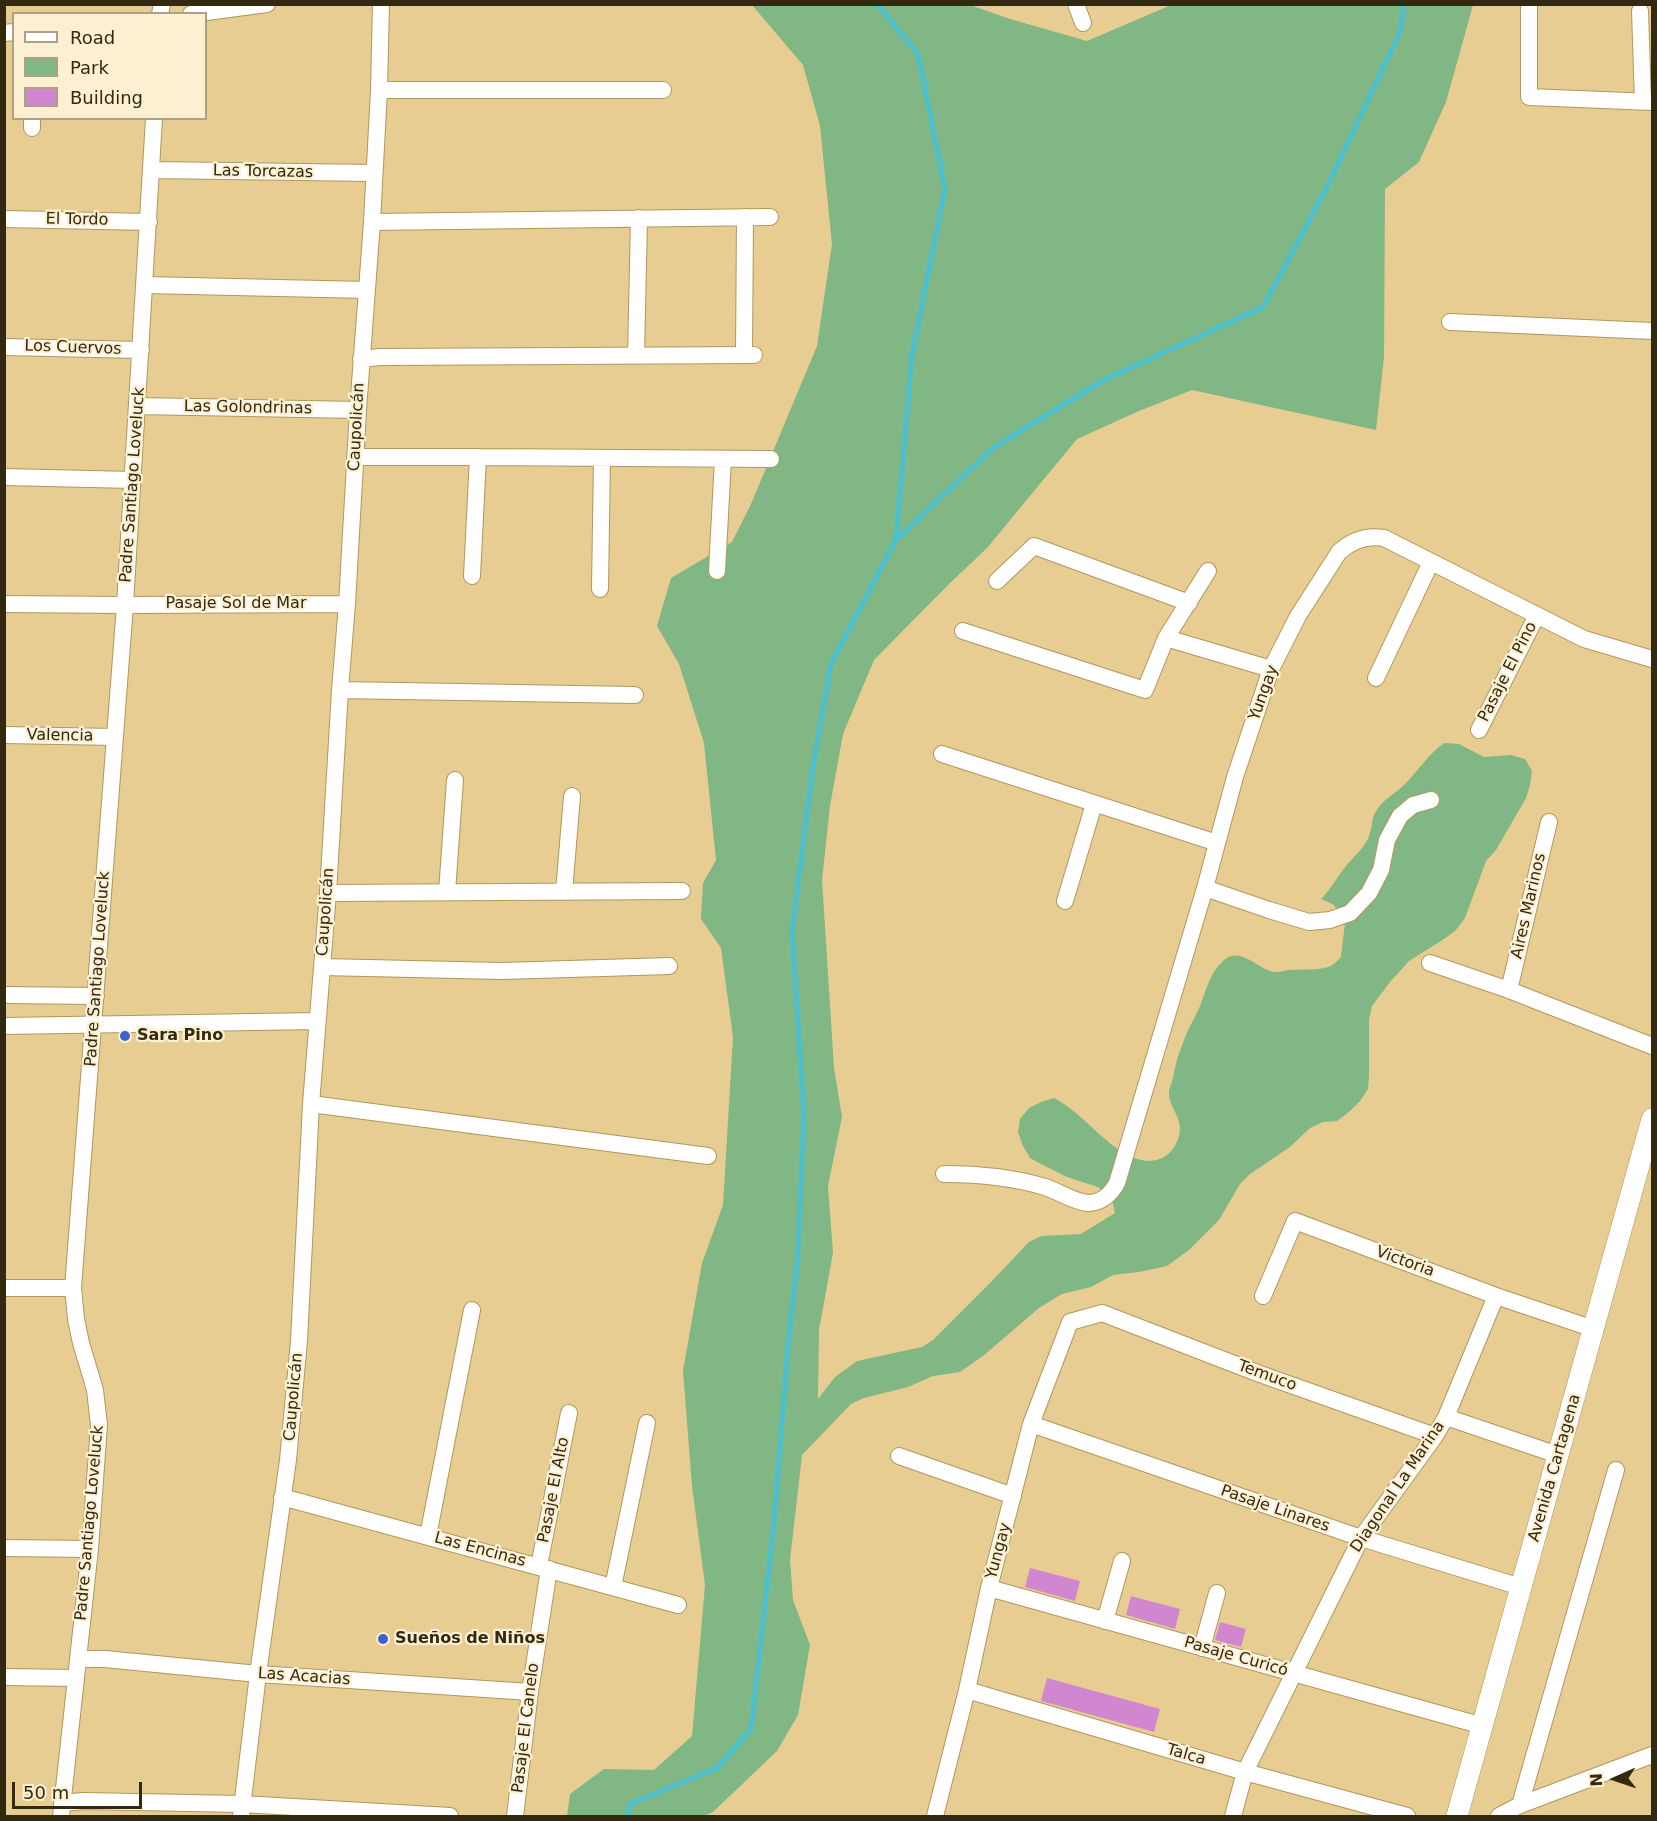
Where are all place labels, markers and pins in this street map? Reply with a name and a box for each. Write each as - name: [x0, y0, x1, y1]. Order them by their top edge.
- place label: Sara Pino: [137, 1026, 223, 1046]
- marker: Sara Pino: [118, 1029, 132, 1043]
- place label: Sueños de Niños: [395, 1629, 545, 1649]
- marker: Sueños de Niños: [376, 1632, 390, 1646]

